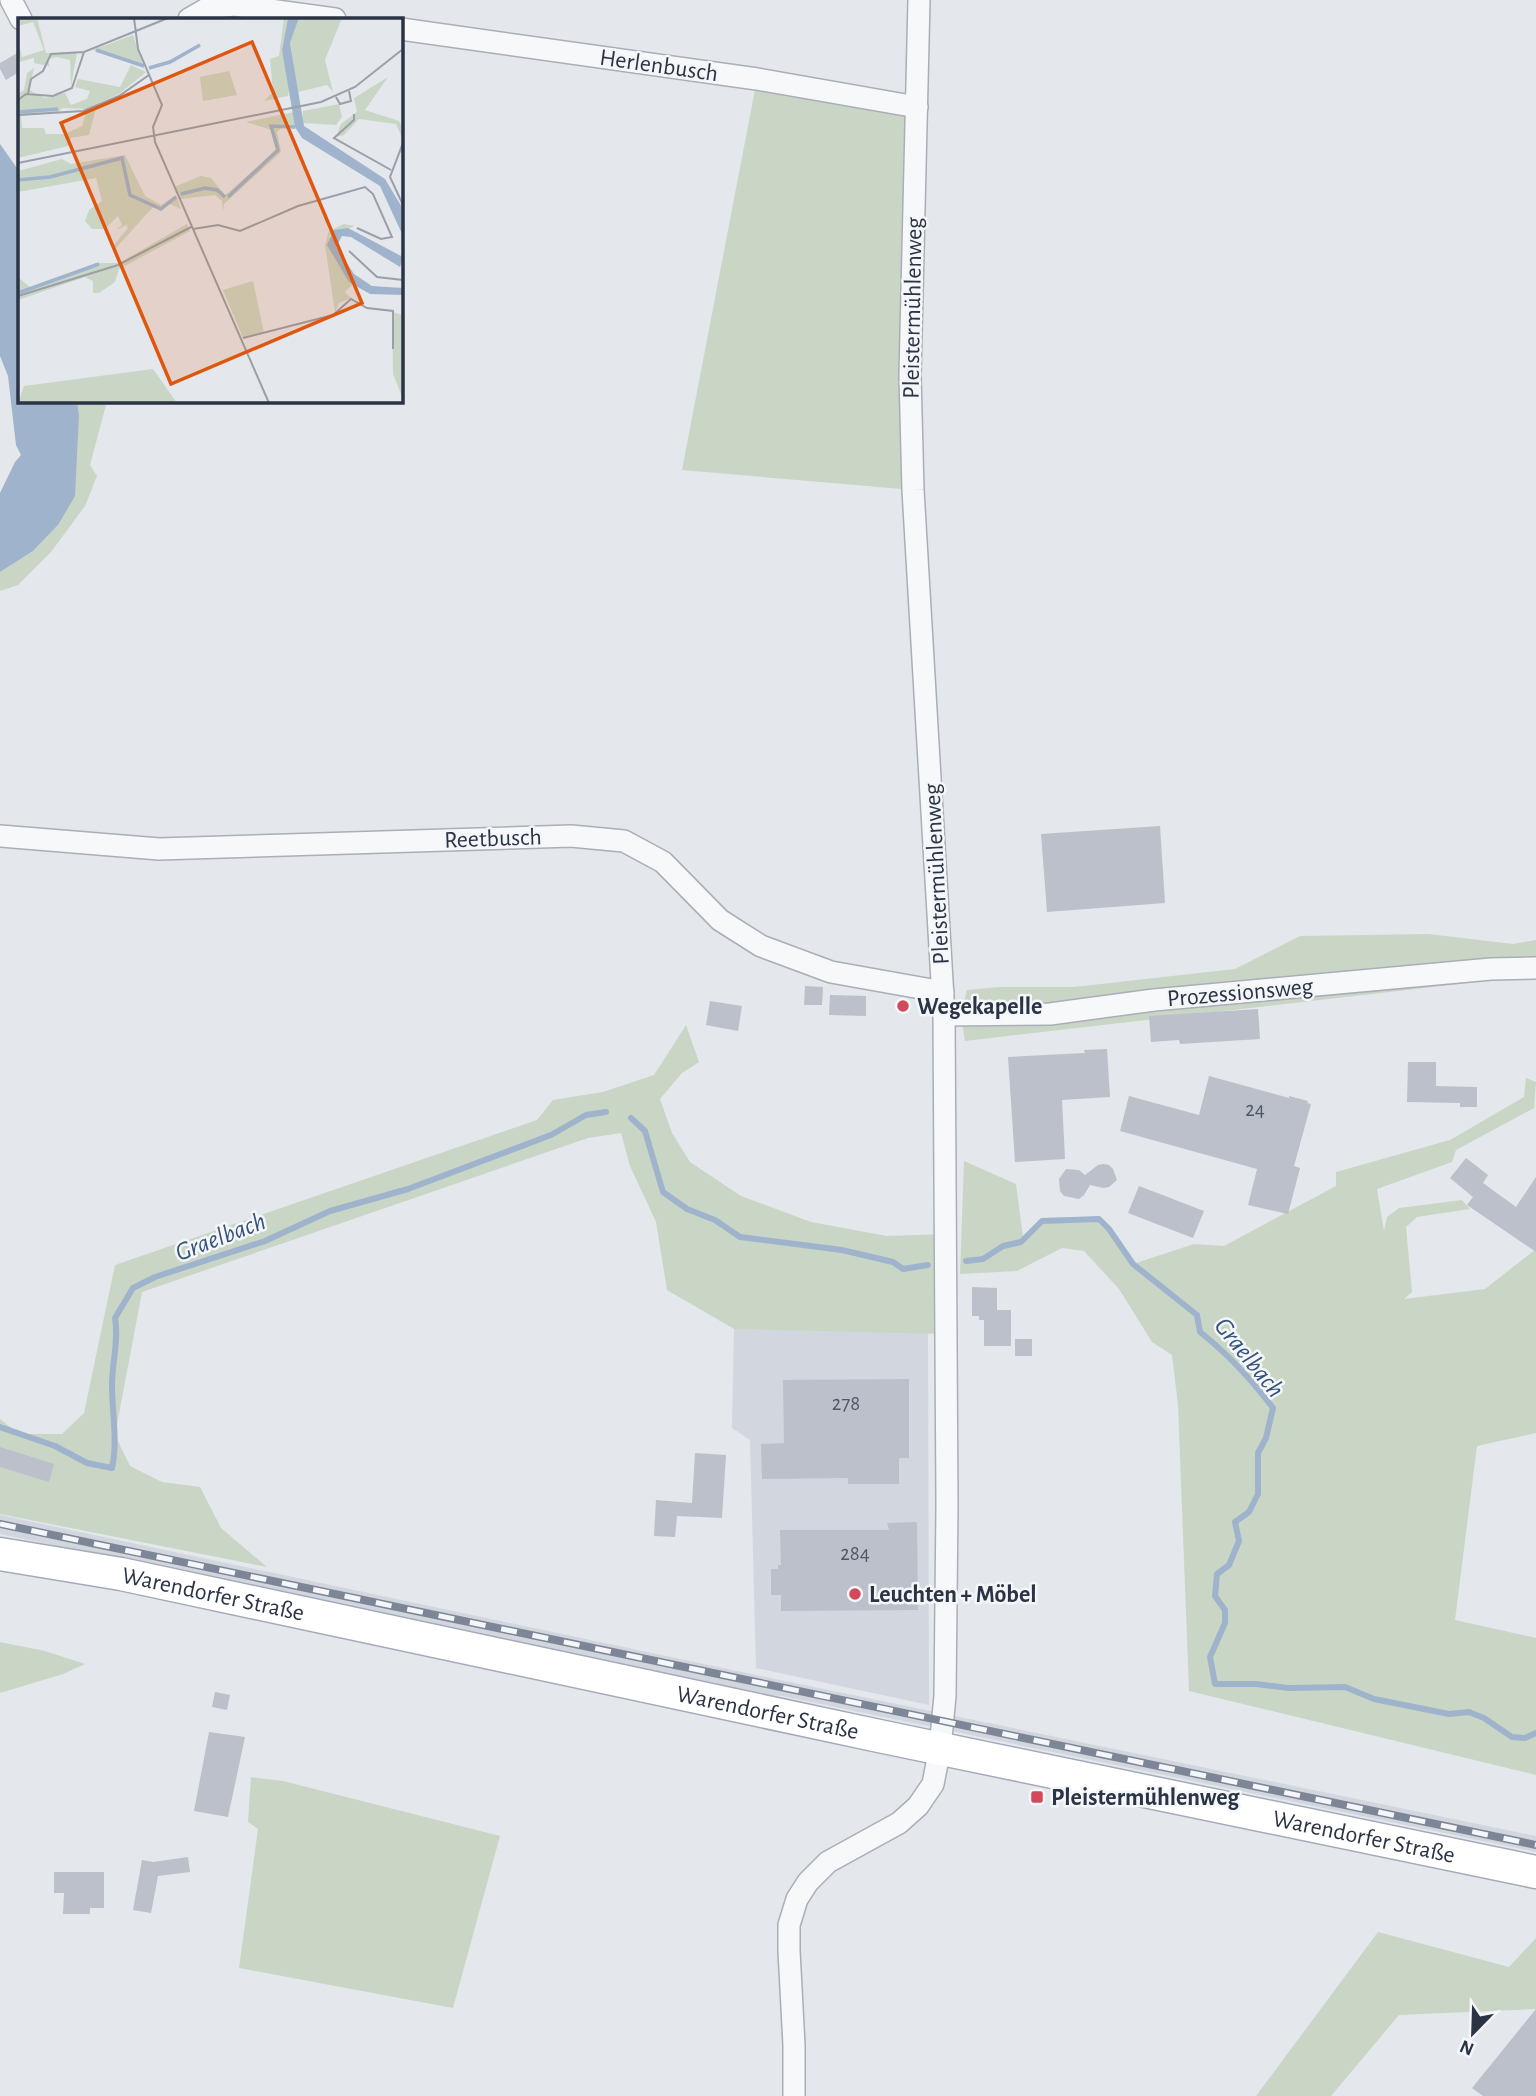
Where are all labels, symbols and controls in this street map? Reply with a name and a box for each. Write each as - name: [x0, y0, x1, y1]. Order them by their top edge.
- inset map: [18, 18, 402, 402]
- street label: Herlenbusch: [598, 46, 720, 86]
- street label: Pleistermühlenweg: [899, 217, 927, 399]
- street label: Pleistermühlenweg: [920, 782, 954, 965]
- street label: Reetbusch: [444, 825, 542, 853]
- street label: Prozessionsweg: [1166, 975, 1314, 1011]
- place label: Wegekapelle: [917, 995, 1042, 1019]
- marker: Wegekapelle: [895, 998, 911, 1014]
- house number: 24: [1245, 1099, 1265, 1120]
- water label: Graelbach: [172, 1208, 269, 1266]
- water label: Graelbach: [1209, 1313, 1289, 1402]
- house number: 278: [832, 1393, 860, 1414]
- house number: 284: [840, 1543, 870, 1564]
- street label: Warendorfer Straße: [120, 1564, 306, 1626]
- place label: Leuchten + Möbel: [869, 1583, 1036, 1607]
- marker: Leuchten + Möbel: [847, 1586, 863, 1602]
- street label: Warendorfer Straße: [674, 1682, 861, 1744]
- place label: Pleistermühlenweg: [1051, 1786, 1240, 1810]
- marker: Pleistermühlenweg: [1029, 1789, 1045, 1805]
- street label: Warendorfer Straße: [1270, 1807, 1457, 1868]
- north arrow: [1438, 1998, 1508, 2068]
- text: N: [1457, 2036, 1477, 2059]

